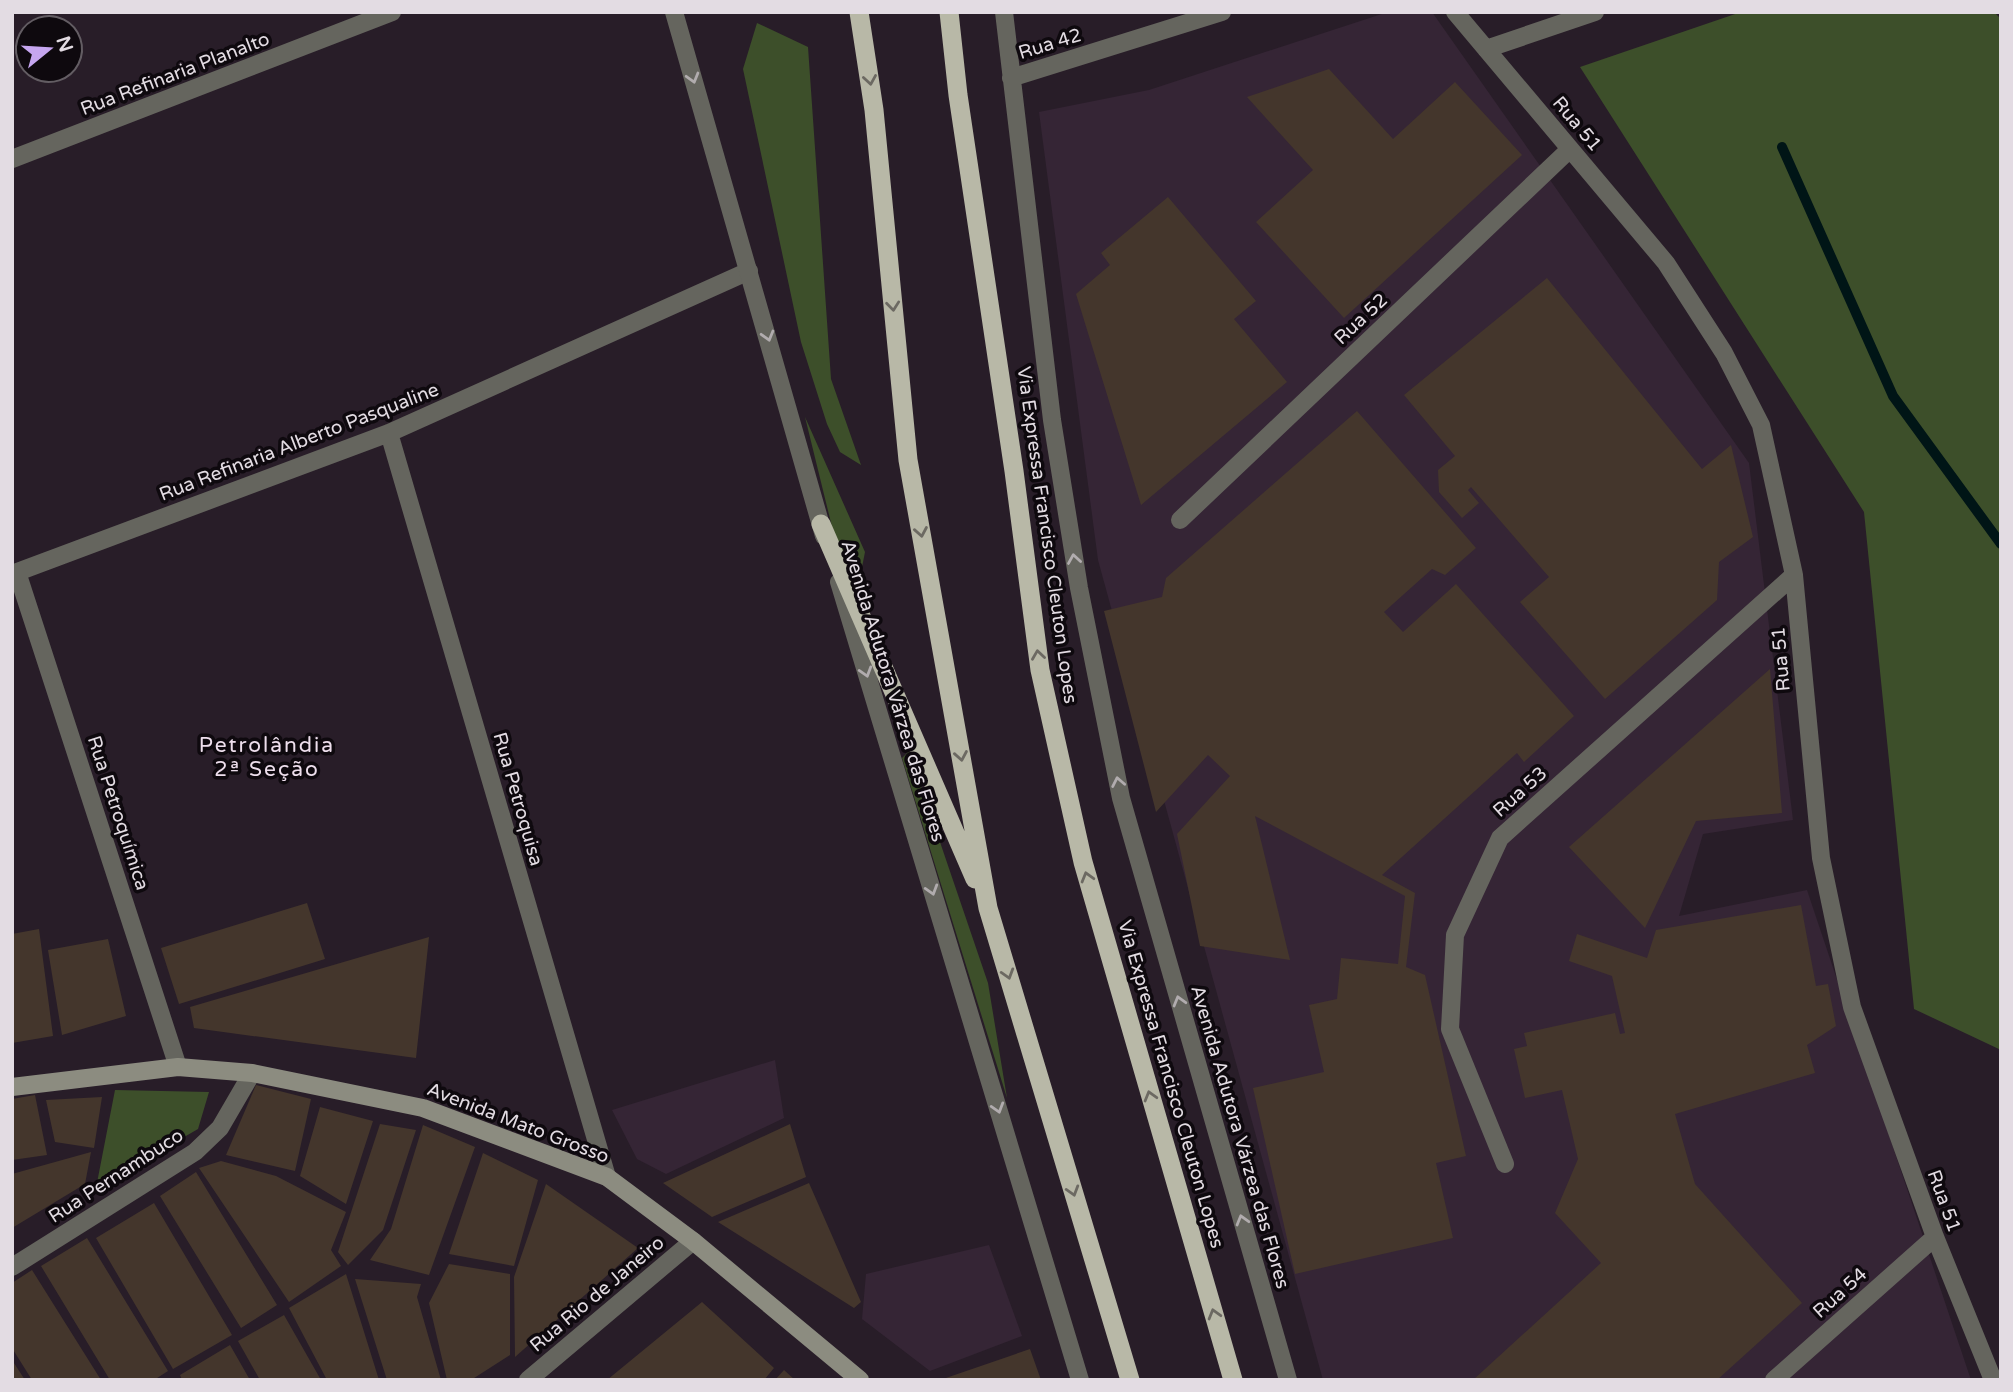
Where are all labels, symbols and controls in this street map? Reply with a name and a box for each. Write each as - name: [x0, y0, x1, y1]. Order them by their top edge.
- north arrow: [14, 14, 84, 84]
- street label: Rua 42: [1016, 24, 1084, 64]
- street label: Rua Refinaria Planalto: [77, 28, 273, 120]
- text: N: [51, 33, 77, 55]
- one-way arrow: [685, 72, 700, 84]
- one-way arrow: [862, 74, 877, 86]
- street label: Rua 51: [1548, 92, 1606, 156]
- street label: Rua 52: [1330, 289, 1392, 349]
- one-way arrow: [886, 300, 901, 312]
- one-way arrow: [759, 330, 774, 342]
- street label: Via Expressa Francisco Cleuton Lopes: [1012, 365, 1082, 705]
- street label: Rua Refinaria Alberto Pasqualine: [156, 378, 442, 506]
- one-way arrow: [913, 526, 928, 537]
- street label: Avenida Adutora Várzea das Flores: [837, 537, 949, 845]
- one-way arrow: [1067, 553, 1082, 565]
- street label: Rua 51: [1767, 626, 1795, 692]
- one-way arrow: [1031, 649, 1046, 661]
- one-way arrow: [857, 666, 872, 678]
- street label: Rua Petroquisa: [488, 730, 548, 868]
- street label: Rua Petroquímica: [83, 733, 153, 893]
- district label: Petrolândia 2ª Seção: [199, 733, 335, 782]
- one-way arrow: [953, 750, 968, 761]
- street label: Rua 53: [1489, 762, 1551, 822]
- one-way arrow: [1111, 776, 1126, 788]
- one-way arrow: [1081, 871, 1096, 883]
- one-way arrow: [923, 884, 938, 896]
- street label: Via Expressa Francisco Cleuton Lopes: [1114, 917, 1228, 1251]
- one-way arrow: [999, 967, 1014, 979]
- street label: Avenida Adutora Várzea das Flores: [1186, 983, 1294, 1291]
- one-way arrow: [1173, 995, 1187, 1007]
- street label: Avenida Mato Grosso: [424, 1078, 612, 1168]
- one-way arrow: [1144, 1090, 1159, 1102]
- one-way arrow: [989, 1102, 1004, 1114]
- street label: Rua Pernambuco: [45, 1124, 187, 1228]
- street label: Rua 51: [1923, 1167, 1965, 1235]
- one-way arrow: [1065, 1185, 1080, 1197]
- one-way arrow: [1235, 1214, 1250, 1226]
- street label: Rua Rio de Janeiro: [525, 1231, 669, 1357]
- street label: Rua 54: [1809, 1263, 1871, 1323]
- one-way arrow: [1207, 1308, 1222, 1320]

